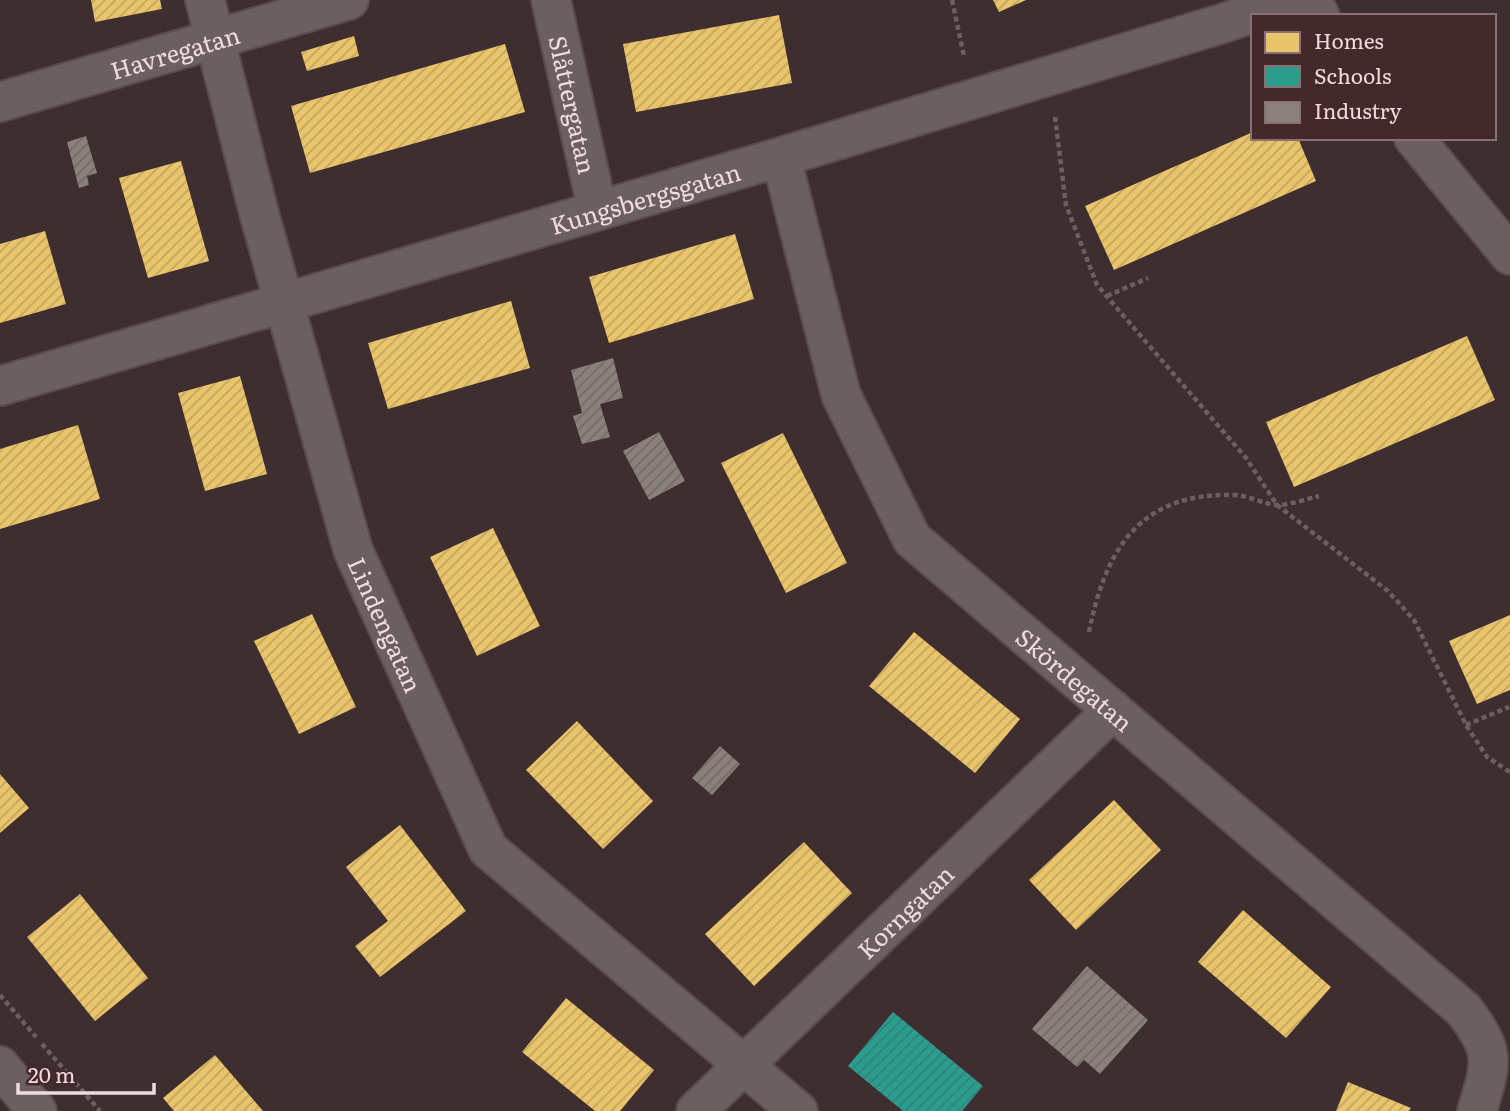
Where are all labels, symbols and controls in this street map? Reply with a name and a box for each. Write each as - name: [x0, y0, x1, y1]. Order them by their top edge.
- legend: [1251, 14, 1496, 140]
- street label: Havregatan: [106, 15, 244, 86]
- text: Homes: [1314, 24, 1384, 55]
- street label: Slåttergatan: [542, 32, 606, 177]
- text: Schools: [1314, 59, 1392, 90]
- text: Industry: [1314, 94, 1402, 125]
- street label: Kungsbergsgatan: [545, 152, 744, 241]
- street label: Lindengatan: [341, 551, 432, 698]
- street label: Skördegatan: [1009, 618, 1142, 739]
- street label: Korngatan: [848, 856, 961, 966]
- scale bar: [18, 1052, 154, 1096]
- text: 20 m: [28, 1058, 75, 1089]

